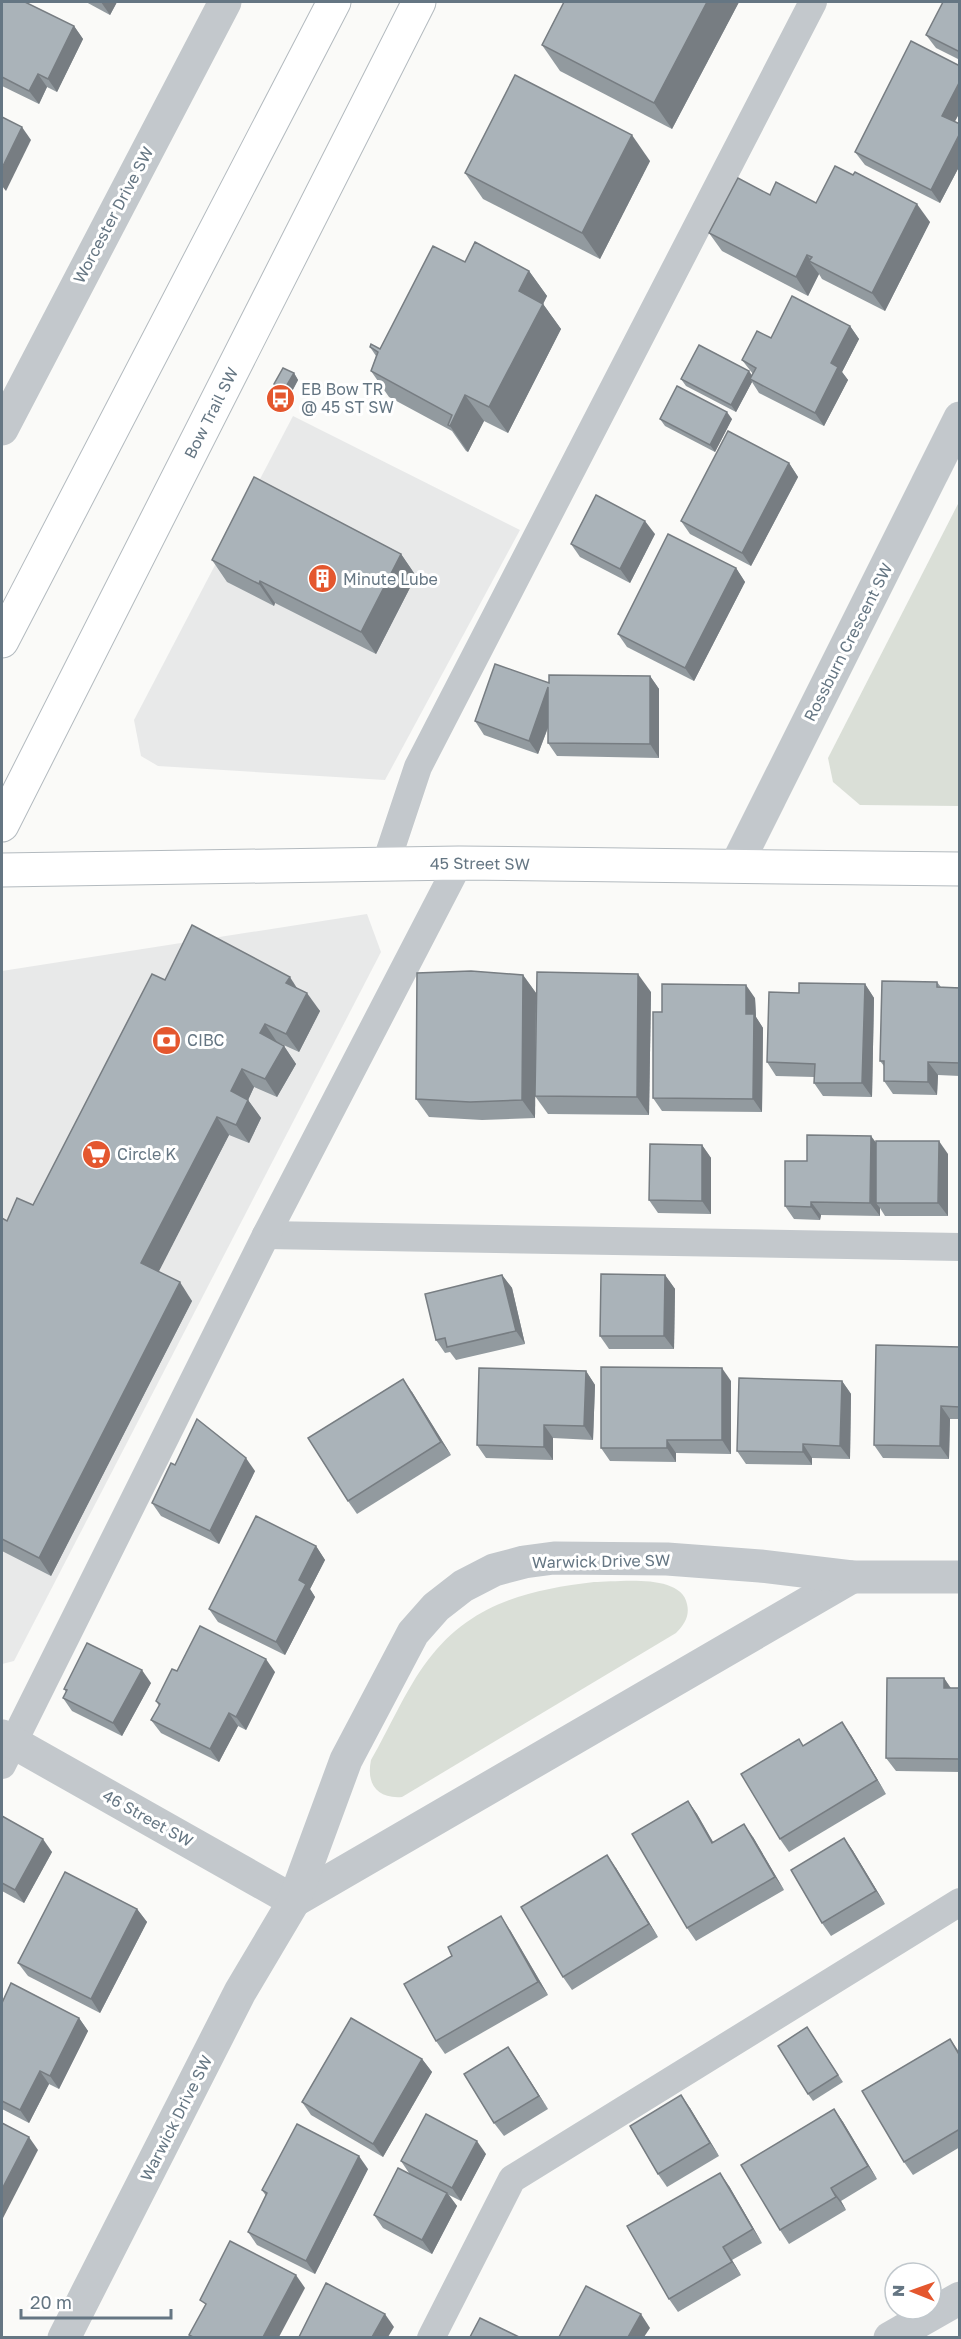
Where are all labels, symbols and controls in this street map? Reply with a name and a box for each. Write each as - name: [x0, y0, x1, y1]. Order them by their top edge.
- street label: Worcester Drive SW: [69, 143, 157, 287]
- street label: Bow Trail SW: [179, 364, 242, 462]
- place label: EB Bow TR @ 45 ST SW: [301, 379, 394, 417]
- bus stop icon: EB Bow TR @ 45 ST SW: [264, 382, 296, 414]
- street label: Rossburn Crescent SW: [799, 559, 897, 725]
- building icon: Minute Lube: [306, 563, 338, 595]
- place label: Minute Lube: [343, 569, 438, 589]
- street label: 45 Street SW: [430, 853, 530, 874]
- bank icon: CIBC: [150, 1024, 182, 1056]
- place label: CIBC: [187, 1030, 225, 1050]
- supermarket icon: Circle K: [80, 1138, 112, 1170]
- place label: Circle K: [117, 1144, 176, 1164]
- street label: Warwick Drive SW: [532, 1550, 670, 1572]
- street label: 46 Street SW: [99, 1785, 197, 1851]
- street label: Warwick Drive SW: [136, 2052, 216, 2184]
- north arrow: [883, 2261, 943, 2321]
- scale bar: [21, 2282, 171, 2320]
- text: N: [888, 2284, 908, 2297]
- text: 20 m: [30, 2291, 72, 2313]

